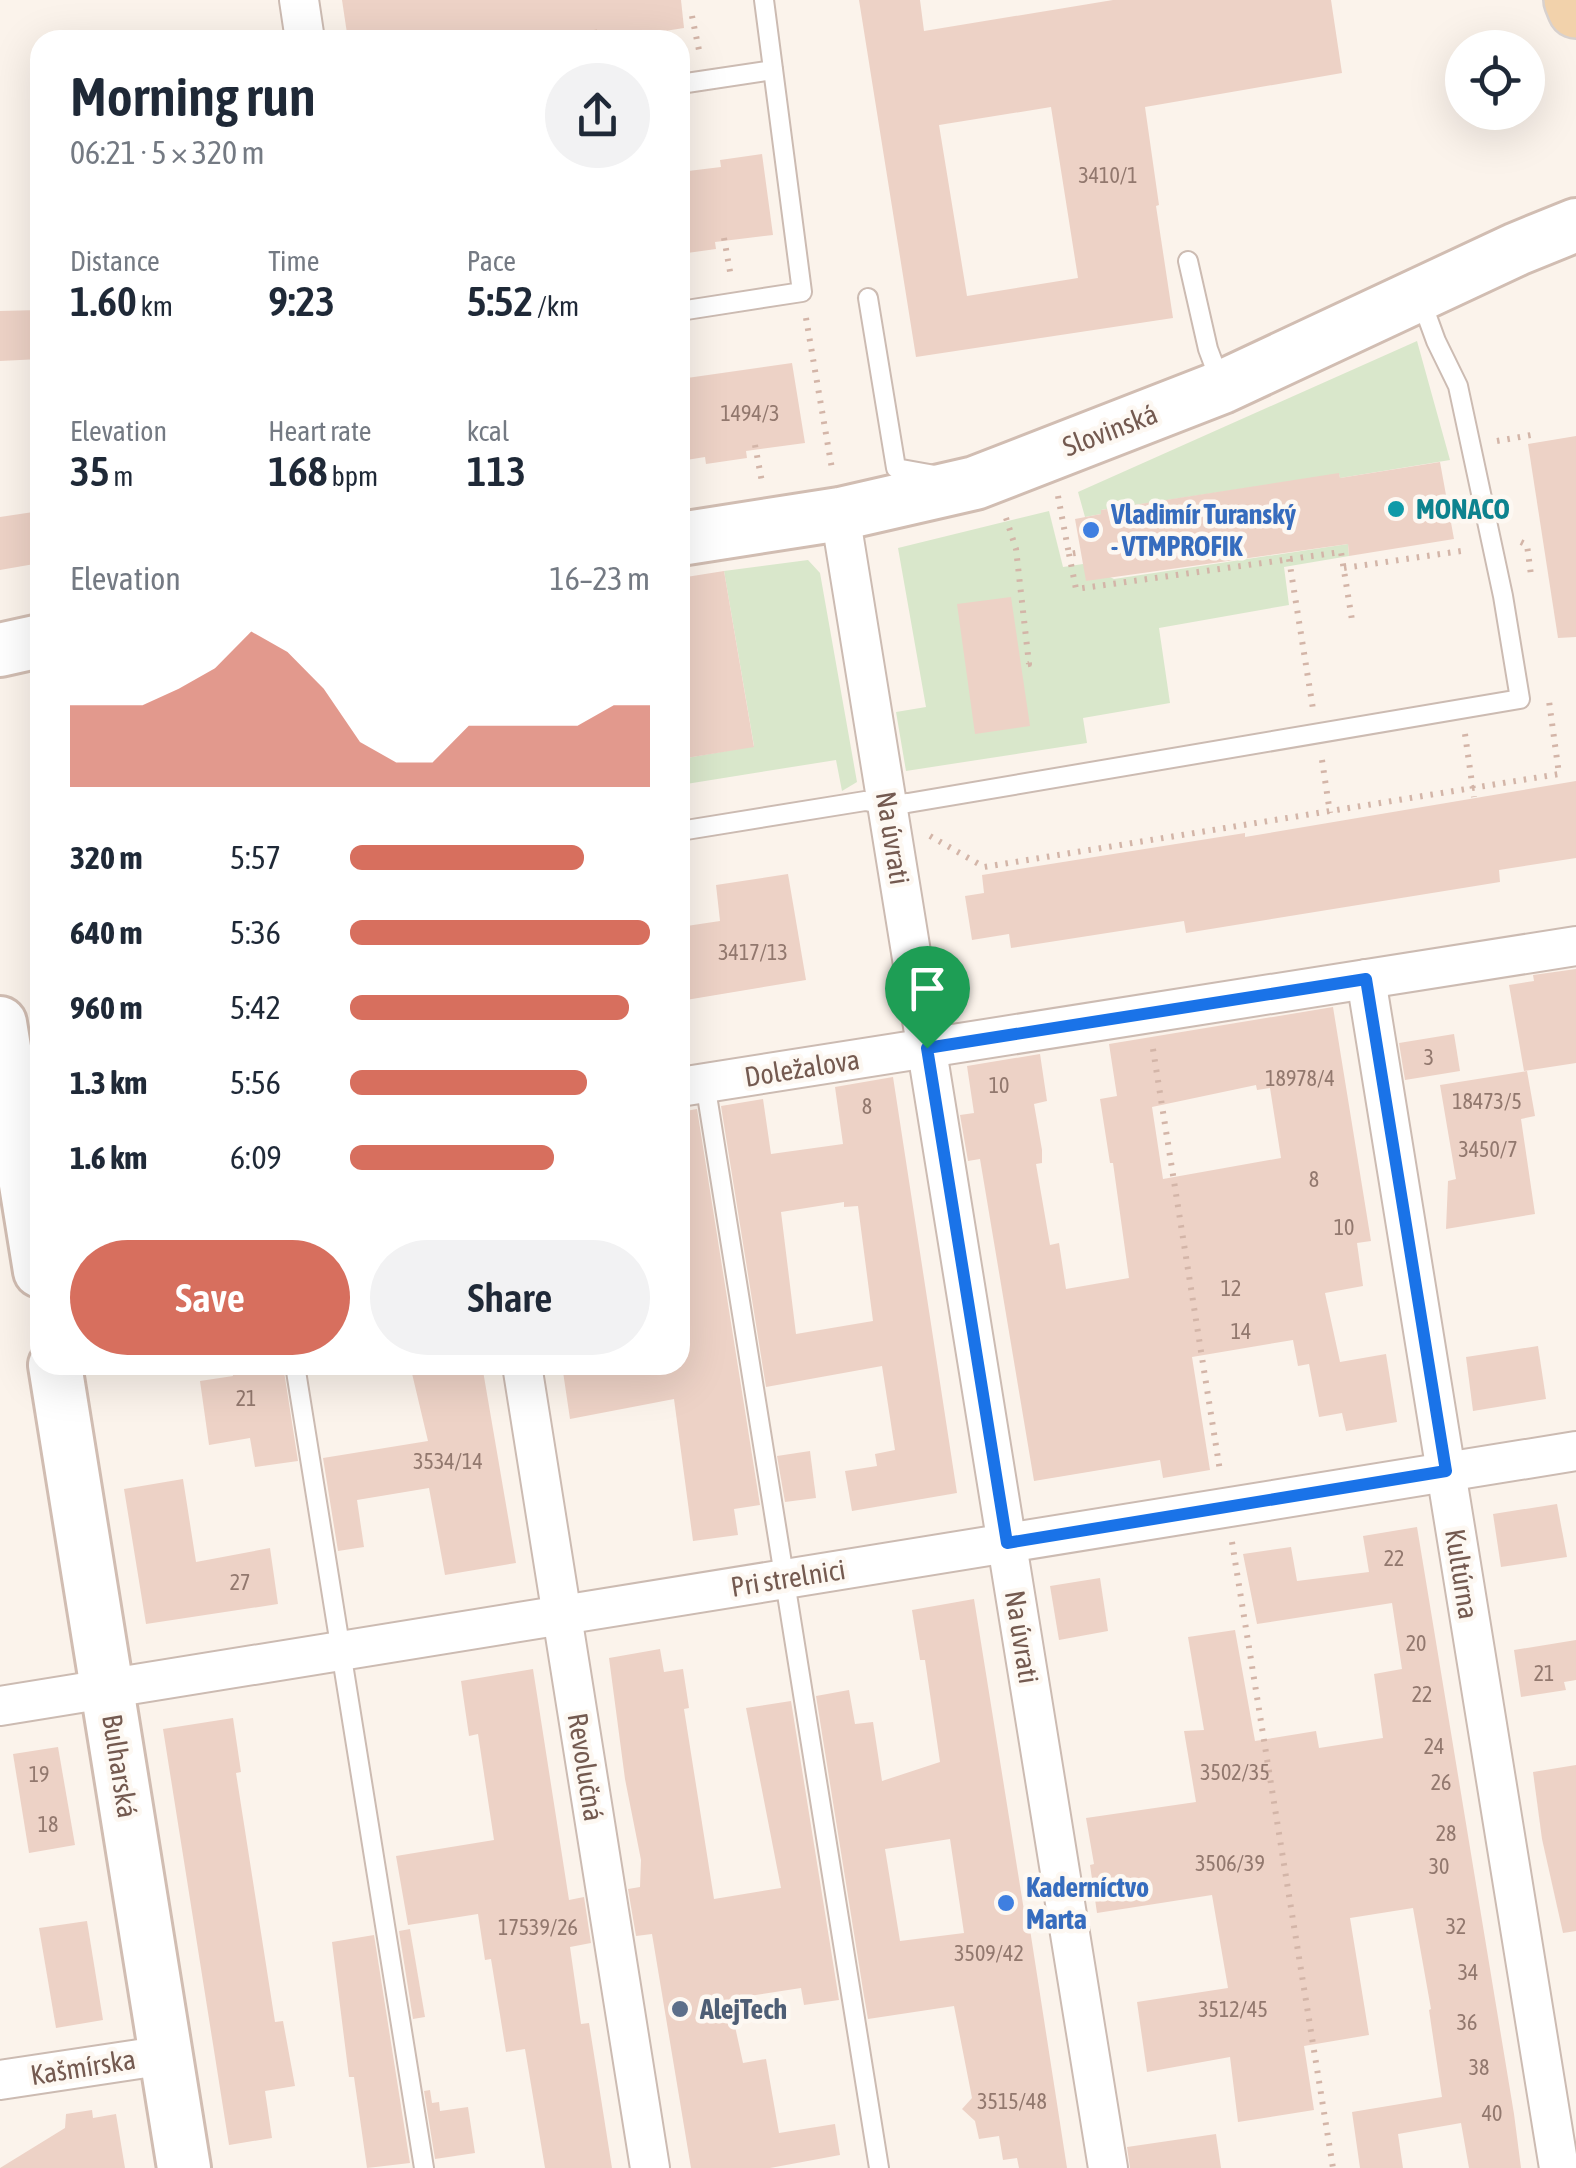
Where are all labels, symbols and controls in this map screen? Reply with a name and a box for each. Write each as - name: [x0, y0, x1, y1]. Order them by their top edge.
- map controls: [1445, 30, 1545, 130]
- button: locate: [1445, 30, 1545, 130]
- button: share: [545, 63, 650, 168]
- text: Morning run: [70, 65, 316, 128]
- text: 06:21 · 5 × 320 m: [70, 134, 264, 171]
- house number: 3410/1: [1078, 162, 1138, 188]
- text: Distance: [70, 245, 160, 277]
- text: Time: [268, 245, 319, 277]
- text: Pace: [467, 245, 516, 277]
- text: 1.60: [70, 277, 137, 325]
- text: 9:23: [268, 277, 335, 325]
- text: 5:52: [467, 277, 533, 325]
- text: km: [137, 290, 173, 322]
- text: /km: [533, 290, 579, 322]
- street label: Slovinská: [1058, 397, 1162, 463]
- house number: 1494/3: [720, 400, 780, 426]
- text: Elevation: [70, 415, 167, 447]
- text: Heart rate: [268, 415, 371, 447]
- text: kcal: [467, 415, 509, 447]
- text: 35: [70, 447, 109, 495]
- text: 168: [268, 447, 328, 495]
- text: 113: [467, 447, 526, 495]
- text: m: [109, 460, 133, 492]
- text: bpm: [328, 460, 378, 492]
- place label: MONACO: [1416, 493, 1510, 525]
- place label: Vladimír Turanský - VTMPROFIK: [1110, 498, 1296, 562]
- marker: MONACO: [1385, 498, 1407, 520]
- marker: Vladimír Turanský - VTMPROFIK: [1080, 519, 1102, 541]
- text: Elevation: [70, 560, 181, 597]
- text: 16–23 m: [550, 560, 650, 597]
- street label: Na úvrati: [870, 789, 916, 887]
- text: 320 m: [70, 839, 143, 876]
- text: 5:57: [230, 839, 281, 876]
- text: 640 m: [70, 914, 143, 951]
- text: 5:36: [230, 914, 281, 951]
- house number: 3417/13: [718, 939, 788, 965]
- pin: [885, 946, 970, 1049]
- icon: arrive: [900, 961, 955, 1016]
- text: 960 m: [70, 989, 143, 1026]
- text: 5:42: [230, 989, 281, 1026]
- street label: Doležalova: [742, 1043, 862, 1093]
- house number: 3: [1424, 1044, 1434, 1070]
- text: 1.3 km: [70, 1064, 147, 1101]
- text: 5:56: [230, 1064, 281, 1101]
- house number: 18978/4: [1265, 1065, 1335, 1091]
- house number: 10: [989, 1072, 1009, 1098]
- house number: 18473/5: [1452, 1088, 1522, 1114]
- house number: 8: [862, 1093, 872, 1119]
- house number: 3450/7: [1458, 1136, 1518, 1162]
- text: 1.6 km: [70, 1139, 147, 1176]
- text: 6:09: [230, 1139, 281, 1176]
- house number: 8: [1309, 1166, 1319, 1192]
- house number: 10: [1334, 1214, 1354, 1240]
- button: Save: [70, 1240, 350, 1355]
- button: Share: [370, 1240, 650, 1355]
- house number: 12: [1221, 1275, 1241, 1301]
- house number: 14: [1231, 1318, 1251, 1344]
- house number: 21: [236, 1385, 256, 1411]
- house number: 3534/14: [413, 1448, 483, 1474]
- street label: Kultúrna: [1439, 1527, 1485, 1621]
- house number: 22: [1384, 1545, 1404, 1571]
- street label: Pri strelnici: [728, 1553, 848, 1603]
- house number: 27: [230, 1569, 250, 1595]
- street label: Na úvrati: [999, 1588, 1045, 1686]
- house number: 20: [1406, 1630, 1426, 1656]
- house number: 21: [1534, 1660, 1554, 1686]
- house number: 22: [1412, 1681, 1432, 1707]
- street label: Revolučná: [562, 1711, 610, 1823]
- street label: Bulharská: [96, 1712, 144, 1820]
- house number: 24: [1424, 1733, 1444, 1759]
- house number: 3502/35: [1200, 1759, 1270, 1785]
- house number: 19: [29, 1761, 49, 1787]
- house number: 26: [1431, 1769, 1451, 1795]
- house number: 18: [38, 1811, 58, 1837]
- house number: 28: [1436, 1820, 1456, 1846]
- house number: 3506/39: [1195, 1850, 1265, 1876]
- house number: 30: [1429, 1853, 1449, 1879]
- place label: Kaderníctvo Marta: [1026, 1871, 1149, 1935]
- marker: Kaderníctvo Marta: [995, 1892, 1017, 1914]
- house number: 32: [1446, 1913, 1466, 1939]
- house number: 17539/26: [498, 1914, 578, 1940]
- house number: 3509/42: [954, 1940, 1024, 1966]
- house number: 34: [1458, 1959, 1478, 1985]
- place label: AlejTech: [699, 1993, 787, 2025]
- house number: 3512/45: [1198, 1996, 1268, 2022]
- marker: AlejTech: [669, 1998, 691, 2020]
- house number: 36: [1457, 2009, 1477, 2035]
- street label: Kašmírska: [28, 2043, 138, 2091]
- house number: 38: [1469, 2054, 1489, 2080]
- house number: 3515/48: [977, 2088, 1047, 2114]
- house number: 40: [1482, 2100, 1502, 2126]

